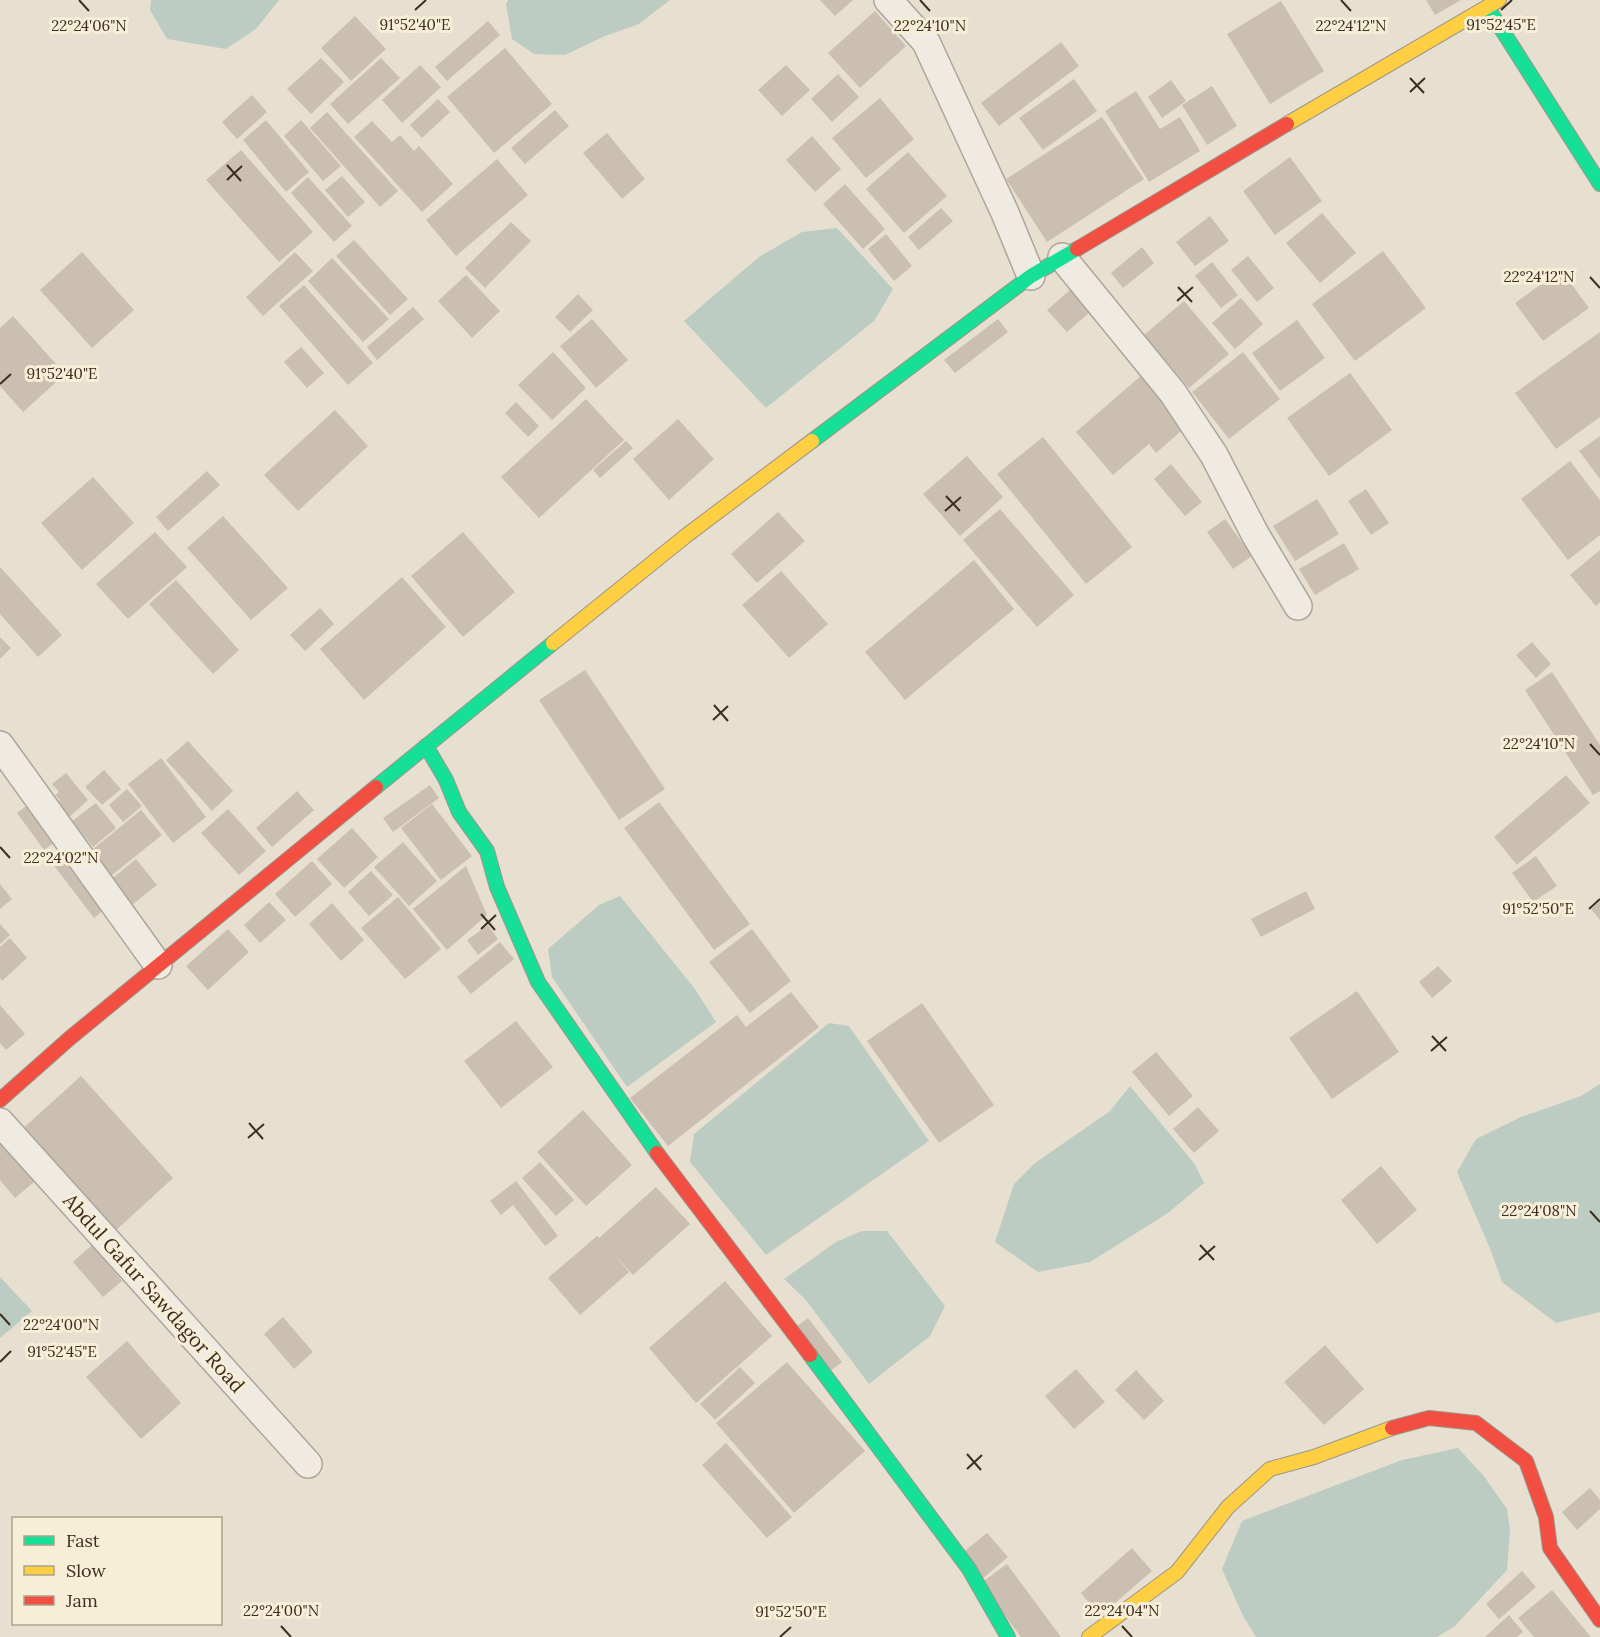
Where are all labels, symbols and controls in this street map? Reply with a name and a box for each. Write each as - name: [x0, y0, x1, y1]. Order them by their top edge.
- text: 91°52'40"E: [380, 15, 450, 34]
- text: 91°52'45"E: [1466, 15, 1536, 34]
- text: 22°24'06"N: [51, 16, 127, 35]
- text: 22°24'10"N: [894, 16, 966, 35]
- text: 22°24'12"N: [1315, 16, 1387, 35]
- text: 22°24'12"N: [1503, 267, 1575, 286]
- text: 91°52'40"E: [27, 364, 97, 383]
- text: 22°24'10"N: [1503, 734, 1575, 753]
- text: 22°24'02"N: [24, 848, 98, 867]
- text: 91°52'50"E: [1502, 899, 1574, 918]
- street label: Abdul Gafur Sawdagor Road: [58, 1187, 250, 1397]
- text: 22°24'08"N: [1501, 1201, 1577, 1220]
- text: 22°24'00"N: [23, 1315, 99, 1334]
- text: 91°52'45"E: [27, 1342, 97, 1361]
- legend: [12, 1517, 222, 1625]
- text: Fast: [66, 1529, 100, 1552]
- text: Slow: [66, 1559, 106, 1582]
- text: Jam: [65, 1589, 98, 1612]
- text: 22°24'00"N: [243, 1601, 319, 1620]
- text: 22°24'04"N: [1085, 1601, 1159, 1620]
- text: 91°52'50"E: [755, 1602, 827, 1621]

